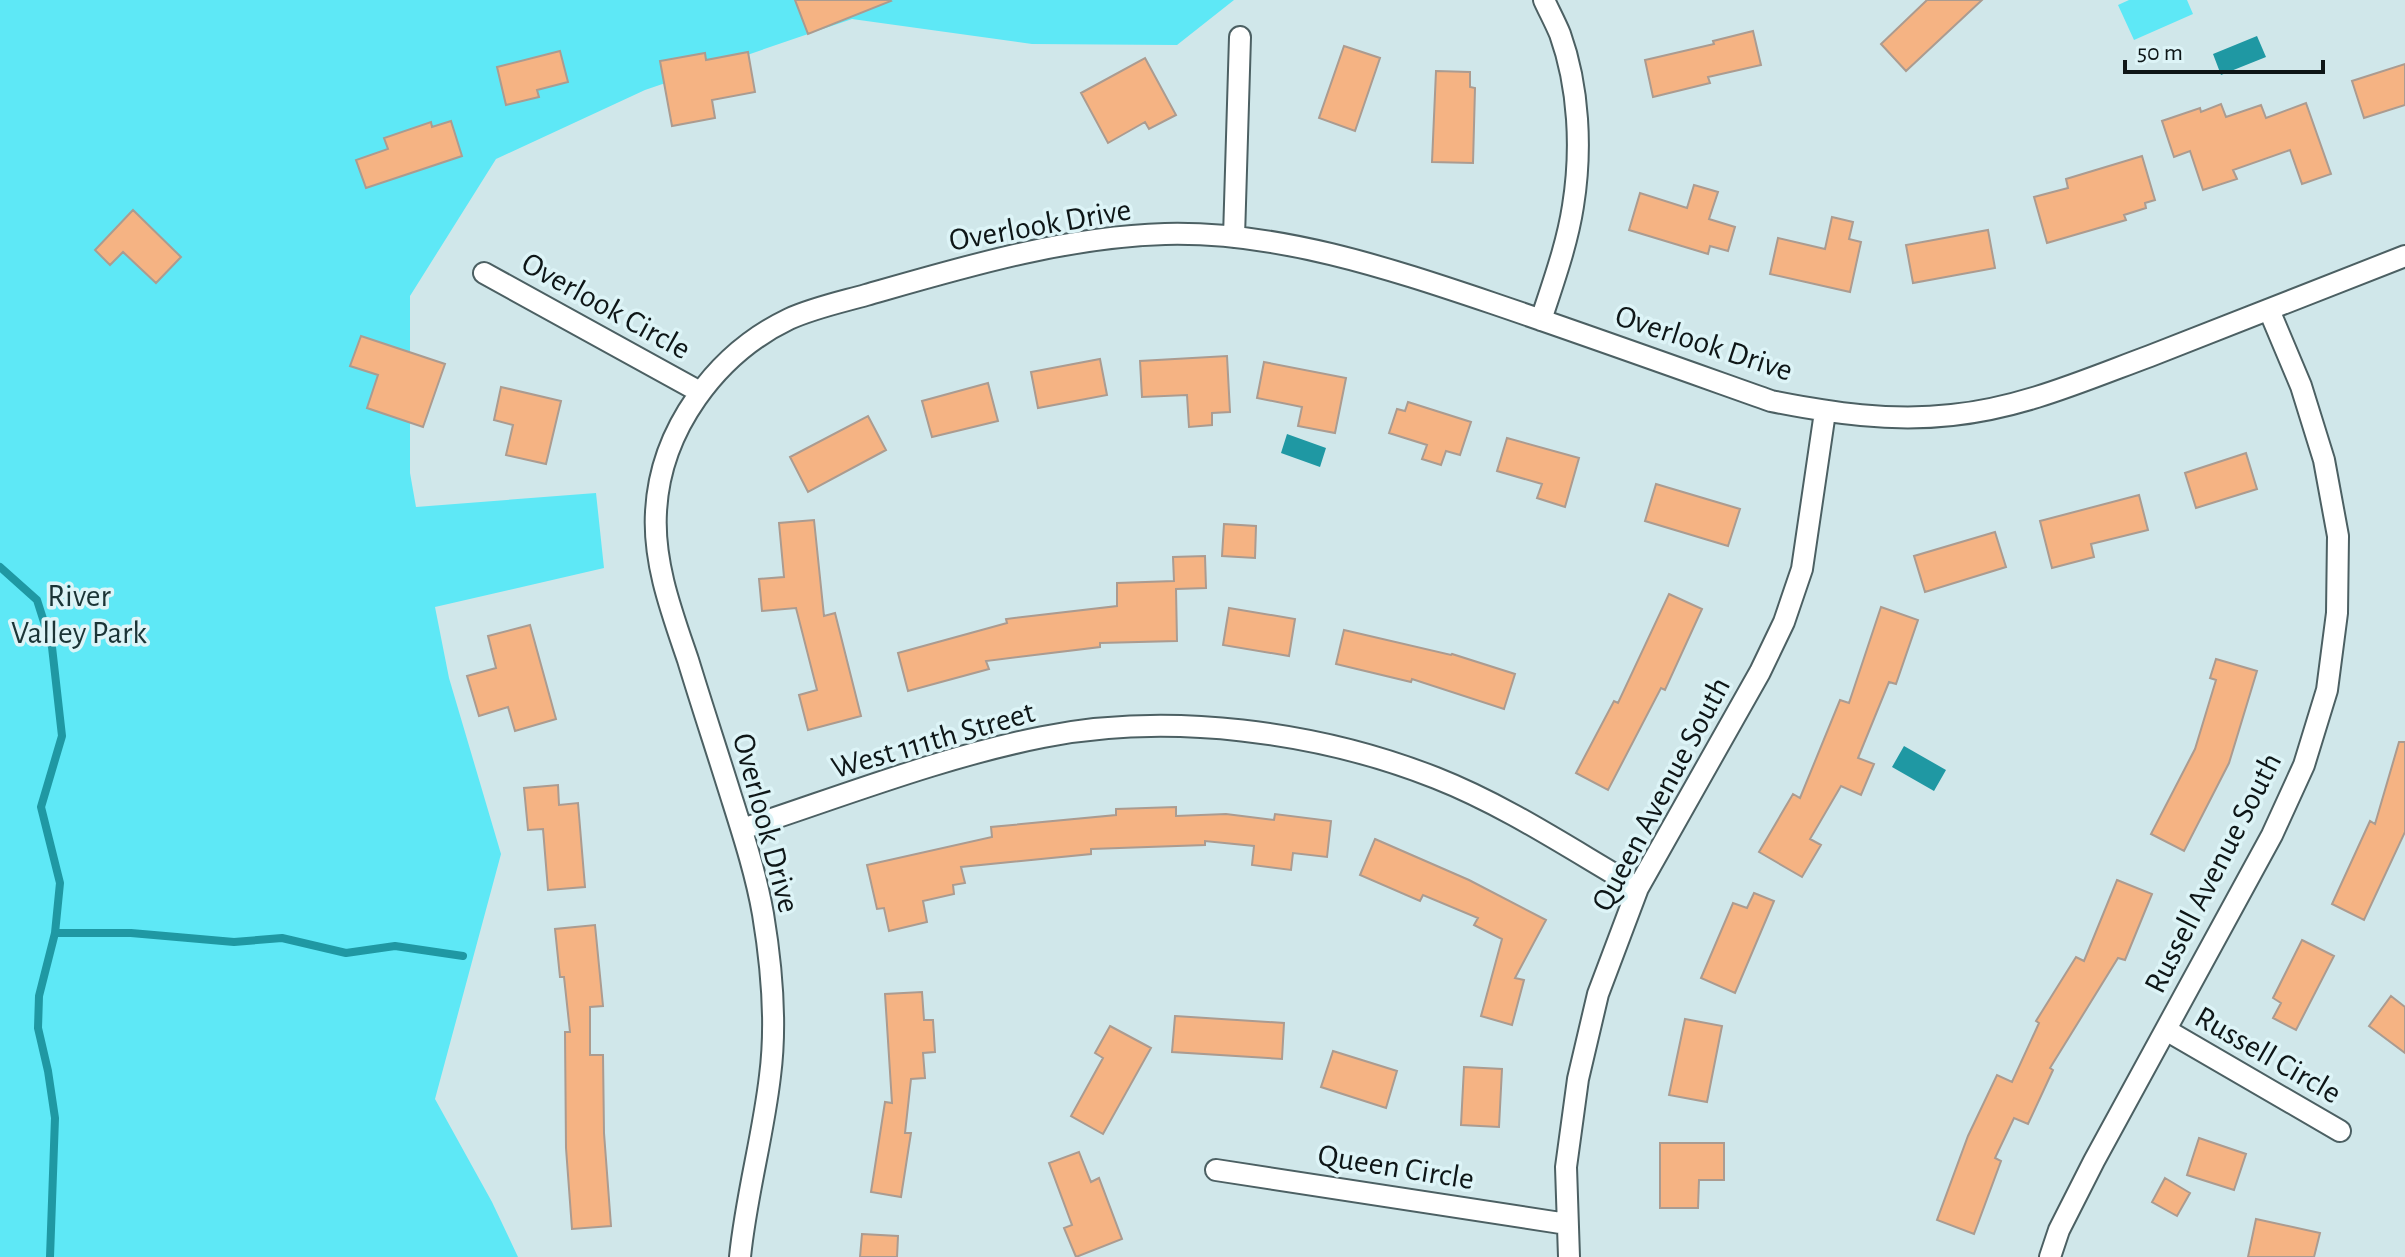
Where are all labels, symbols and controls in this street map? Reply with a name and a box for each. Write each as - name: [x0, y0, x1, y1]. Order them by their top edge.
- scale bar: [2125, 24, 2323, 74]
- text: 50 m: [2137, 41, 2183, 65]
- street label: Overlook Drive: [946, 193, 1134, 257]
- street label: Overlook Circle: [516, 247, 696, 365]
- street label: Overlook Drive: [1611, 299, 1797, 387]
- park label: River Valley Park: [11, 580, 147, 649]
- street label: Queen Avenue South: [1586, 672, 1736, 916]
- street label: West 111th Street: [828, 696, 1038, 784]
- street label: Overlook Drive: [727, 730, 805, 916]
- street label: Russell Avenue South: [2139, 748, 2287, 998]
- street label: Russell Circle: [2190, 1000, 2346, 1110]
- street label: Queen Circle: [1316, 1139, 1476, 1195]

